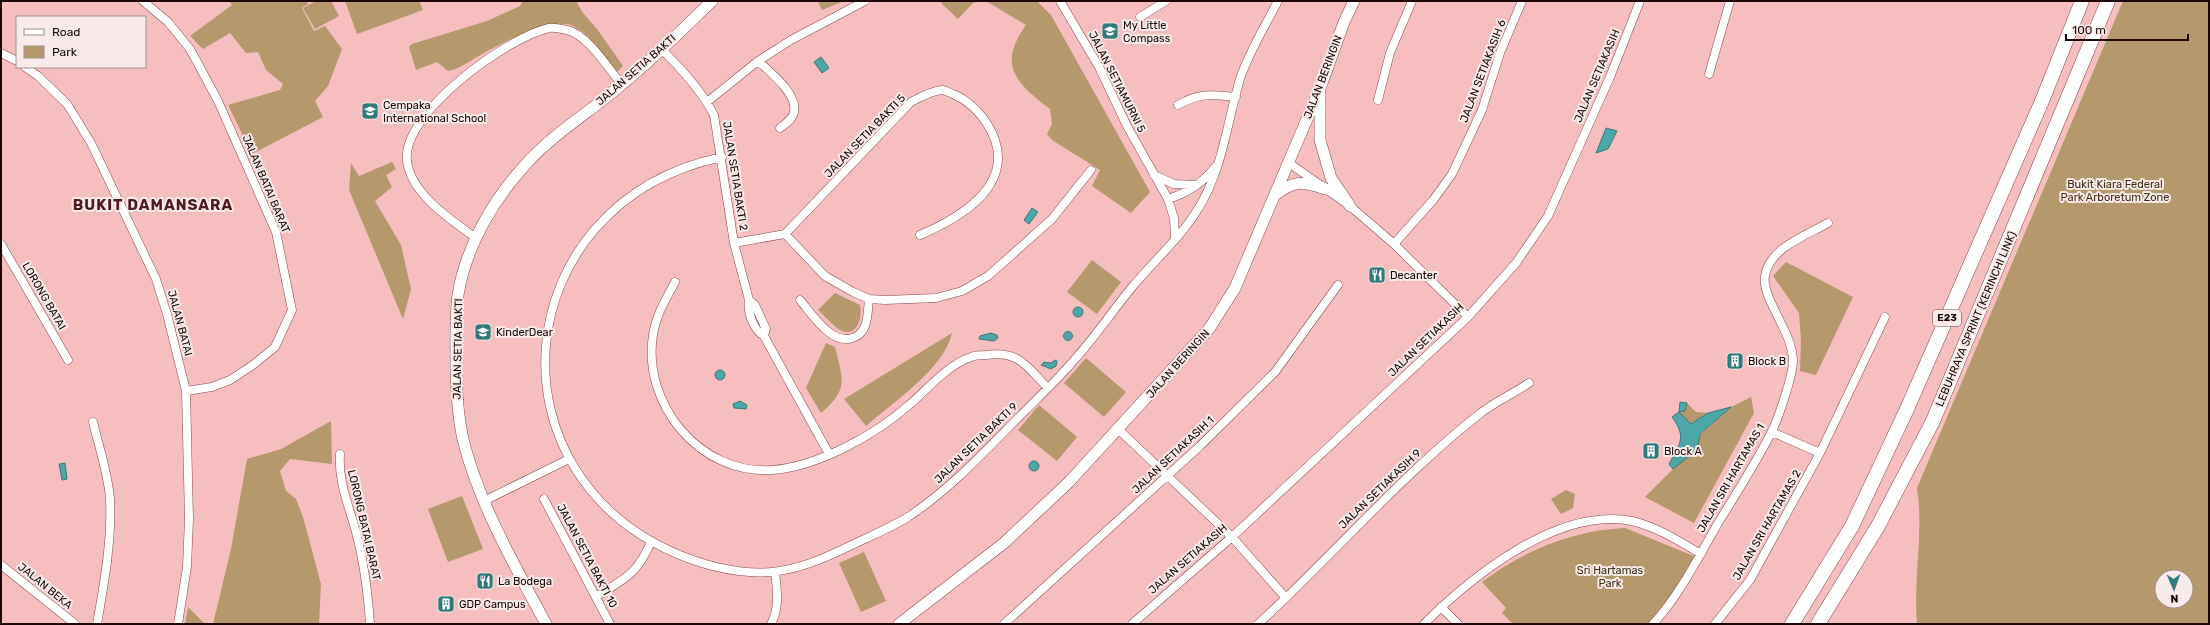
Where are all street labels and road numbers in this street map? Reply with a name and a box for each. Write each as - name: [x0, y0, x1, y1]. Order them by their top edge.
- street label: JALAN SETIAKASIH 6: [1457, 17, 1509, 124]
- street label: JALAN SETIAKASIH: [1571, 27, 1623, 125]
- street label: JALAN SETIAMURNI 5: [1086, 29, 1148, 135]
- street label: JALAN SETIA BAKTI: [593, 32, 679, 108]
- street label: JALAN BERINGIN: [1301, 34, 1345, 120]
- street label: JALAN SETIA BAKTI 5: [822, 91, 908, 180]
- street label: JALAN SETIA BAKTI 2: [720, 120, 750, 232]
- street label: JALAN BATAI BARAT: [239, 133, 293, 236]
- street label: LEBUHRAYA SPRINT (KERINCHI LINK): [1933, 229, 2019, 409]
- street label: LORONG BATAI: [19, 260, 69, 332]
- street label: JALAN BATAI: [165, 289, 195, 357]
- street label: JALAN SETIA BAKTI: [451, 298, 465, 400]
- street label: JALAN SETIAKASIH: [1386, 301, 1466, 379]
- road number: E23: [1933, 310, 1961, 326]
- street label: JALAN BERINGIN: [1144, 327, 1212, 401]
- street label: JALAN SETIA BAKTI 9: [932, 400, 1020, 486]
- street label: JALAN SETIAKASIH 1: [1129, 414, 1217, 496]
- street label: JALAN SRI HARTAMAS 1: [1695, 421, 1767, 535]
- street label: JALAN SETIAKASIH 9: [1336, 446, 1424, 532]
- street label: LORONG BATAI BARAT: [345, 468, 383, 582]
- street label: JALAN SRI HARTAMAS 2: [1730, 468, 1804, 582]
- street label: JALAN SETIA BAKTI 10: [554, 502, 620, 610]
- street label: JALAN SETIAKASIH: [1146, 521, 1230, 597]
- street label: JALAN BEKA: [15, 560, 75, 612]

